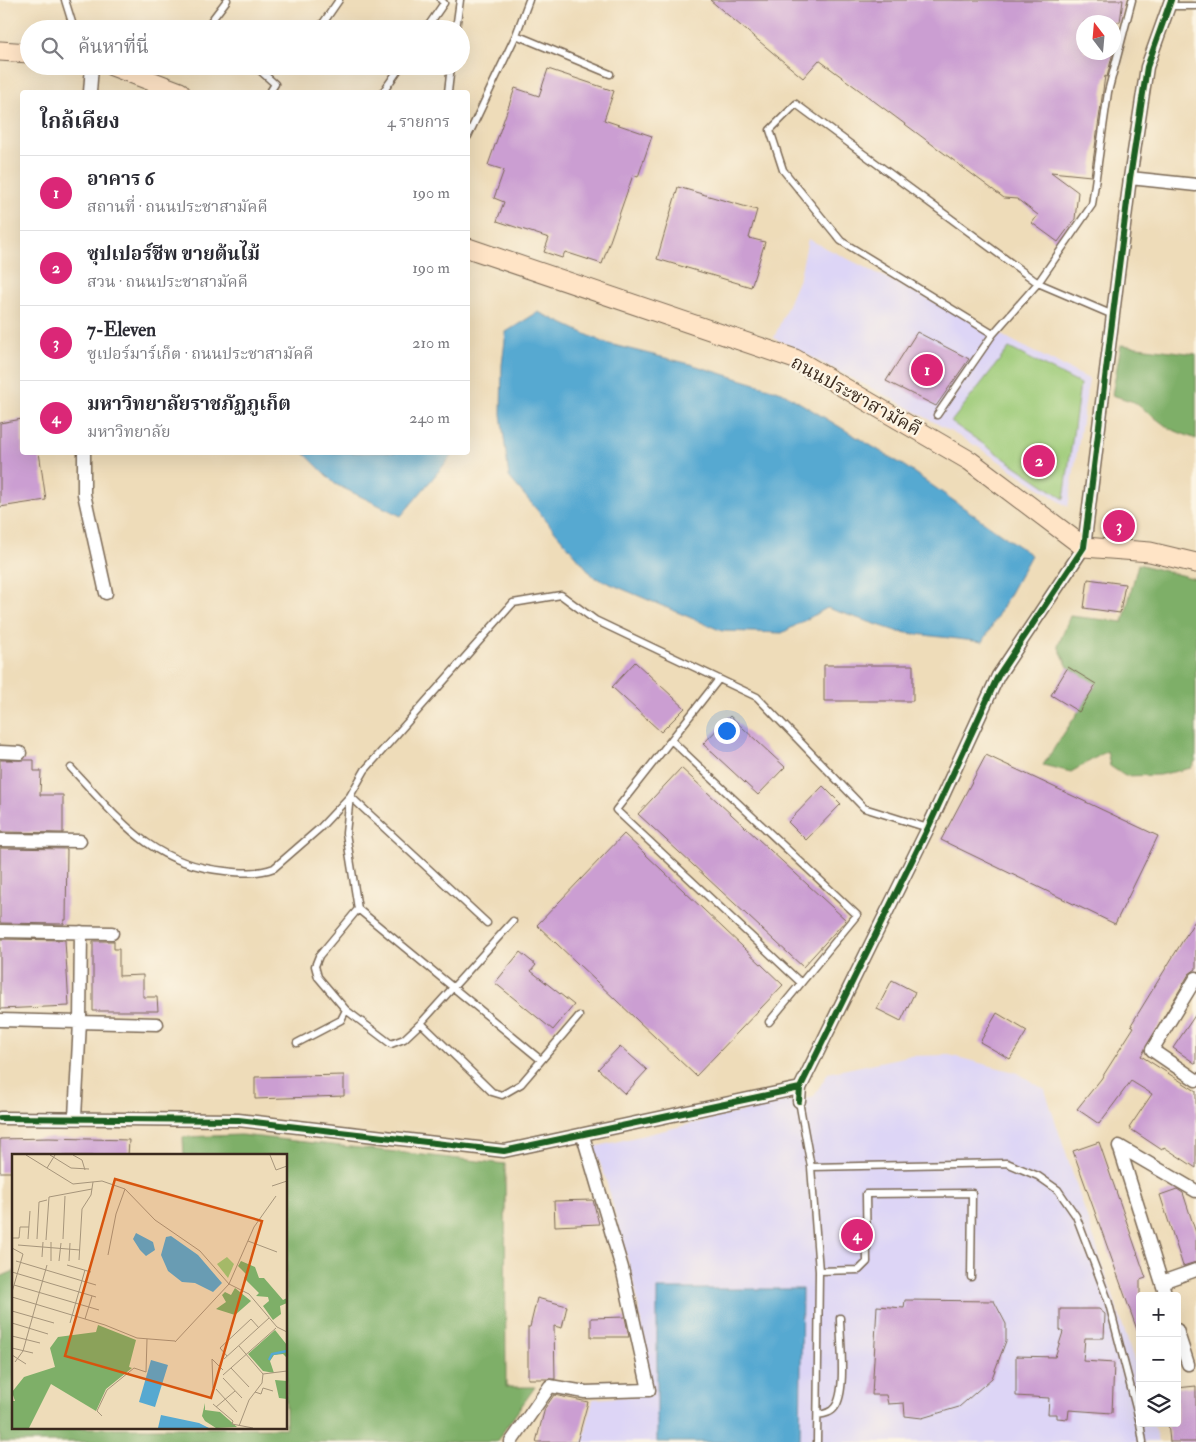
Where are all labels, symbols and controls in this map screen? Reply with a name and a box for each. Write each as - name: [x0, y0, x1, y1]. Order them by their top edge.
- north arrow: [1076, 15, 1121, 60]
- search box: [20, 20, 470, 75]
- icon: search: [38, 34, 66, 62]
- text: ค้นหาที่นี่: [78, 35, 149, 59]
- text: ใกล้เคียง: [40, 108, 120, 135]
- text: 4 รายการ: [387, 112, 450, 132]
- text: อาคาร 6: [87, 167, 154, 191]
- text: 1: [53, 183, 59, 203]
- text: 190 m: [412, 183, 450, 203]
- text: สถานที่ · ถนนประชาสามัคคี: [87, 197, 268, 217]
- text: ซุปเปอร์ชีพ ขายต้นไม้: [87, 242, 260, 266]
- text: 2: [52, 258, 60, 278]
- text: 190 m: [412, 258, 450, 278]
- text: สวน · ถนนประชาสามัคคี: [87, 272, 248, 292]
- text: 7-Eleven: [87, 318, 156, 342]
- text: 3: [53, 333, 59, 353]
- text: 210 m: [412, 333, 450, 353]
- text: ซูเปอร์มาร์เก็ต · ถนนประชาสามัคคี: [87, 344, 313, 364]
- street label: ถนนประชาสามัคคี: [787, 350, 925, 442]
- pin: 1: [911, 351, 943, 389]
- text: มหาวิทยาลัยราชภัฏภูเก็ต: [87, 392, 291, 416]
- text: 4: [52, 408, 60, 428]
- text: 240 m: [409, 408, 450, 428]
- text: มหาวิทยาลัย: [87, 422, 171, 442]
- pin: 2: [1023, 442, 1055, 480]
- pin: 3: [1103, 507, 1135, 545]
- your location: [714, 718, 740, 744]
- inset map: [12, 1154, 288, 1430]
- pin: 4: [841, 1216, 873, 1254]
- map controls: [1136, 1292, 1181, 1427]
- button: +: [1136, 1292, 1181, 1337]
- button: −: [1136, 1337, 1181, 1382]
- button: layers: [1136, 1382, 1181, 1427]

